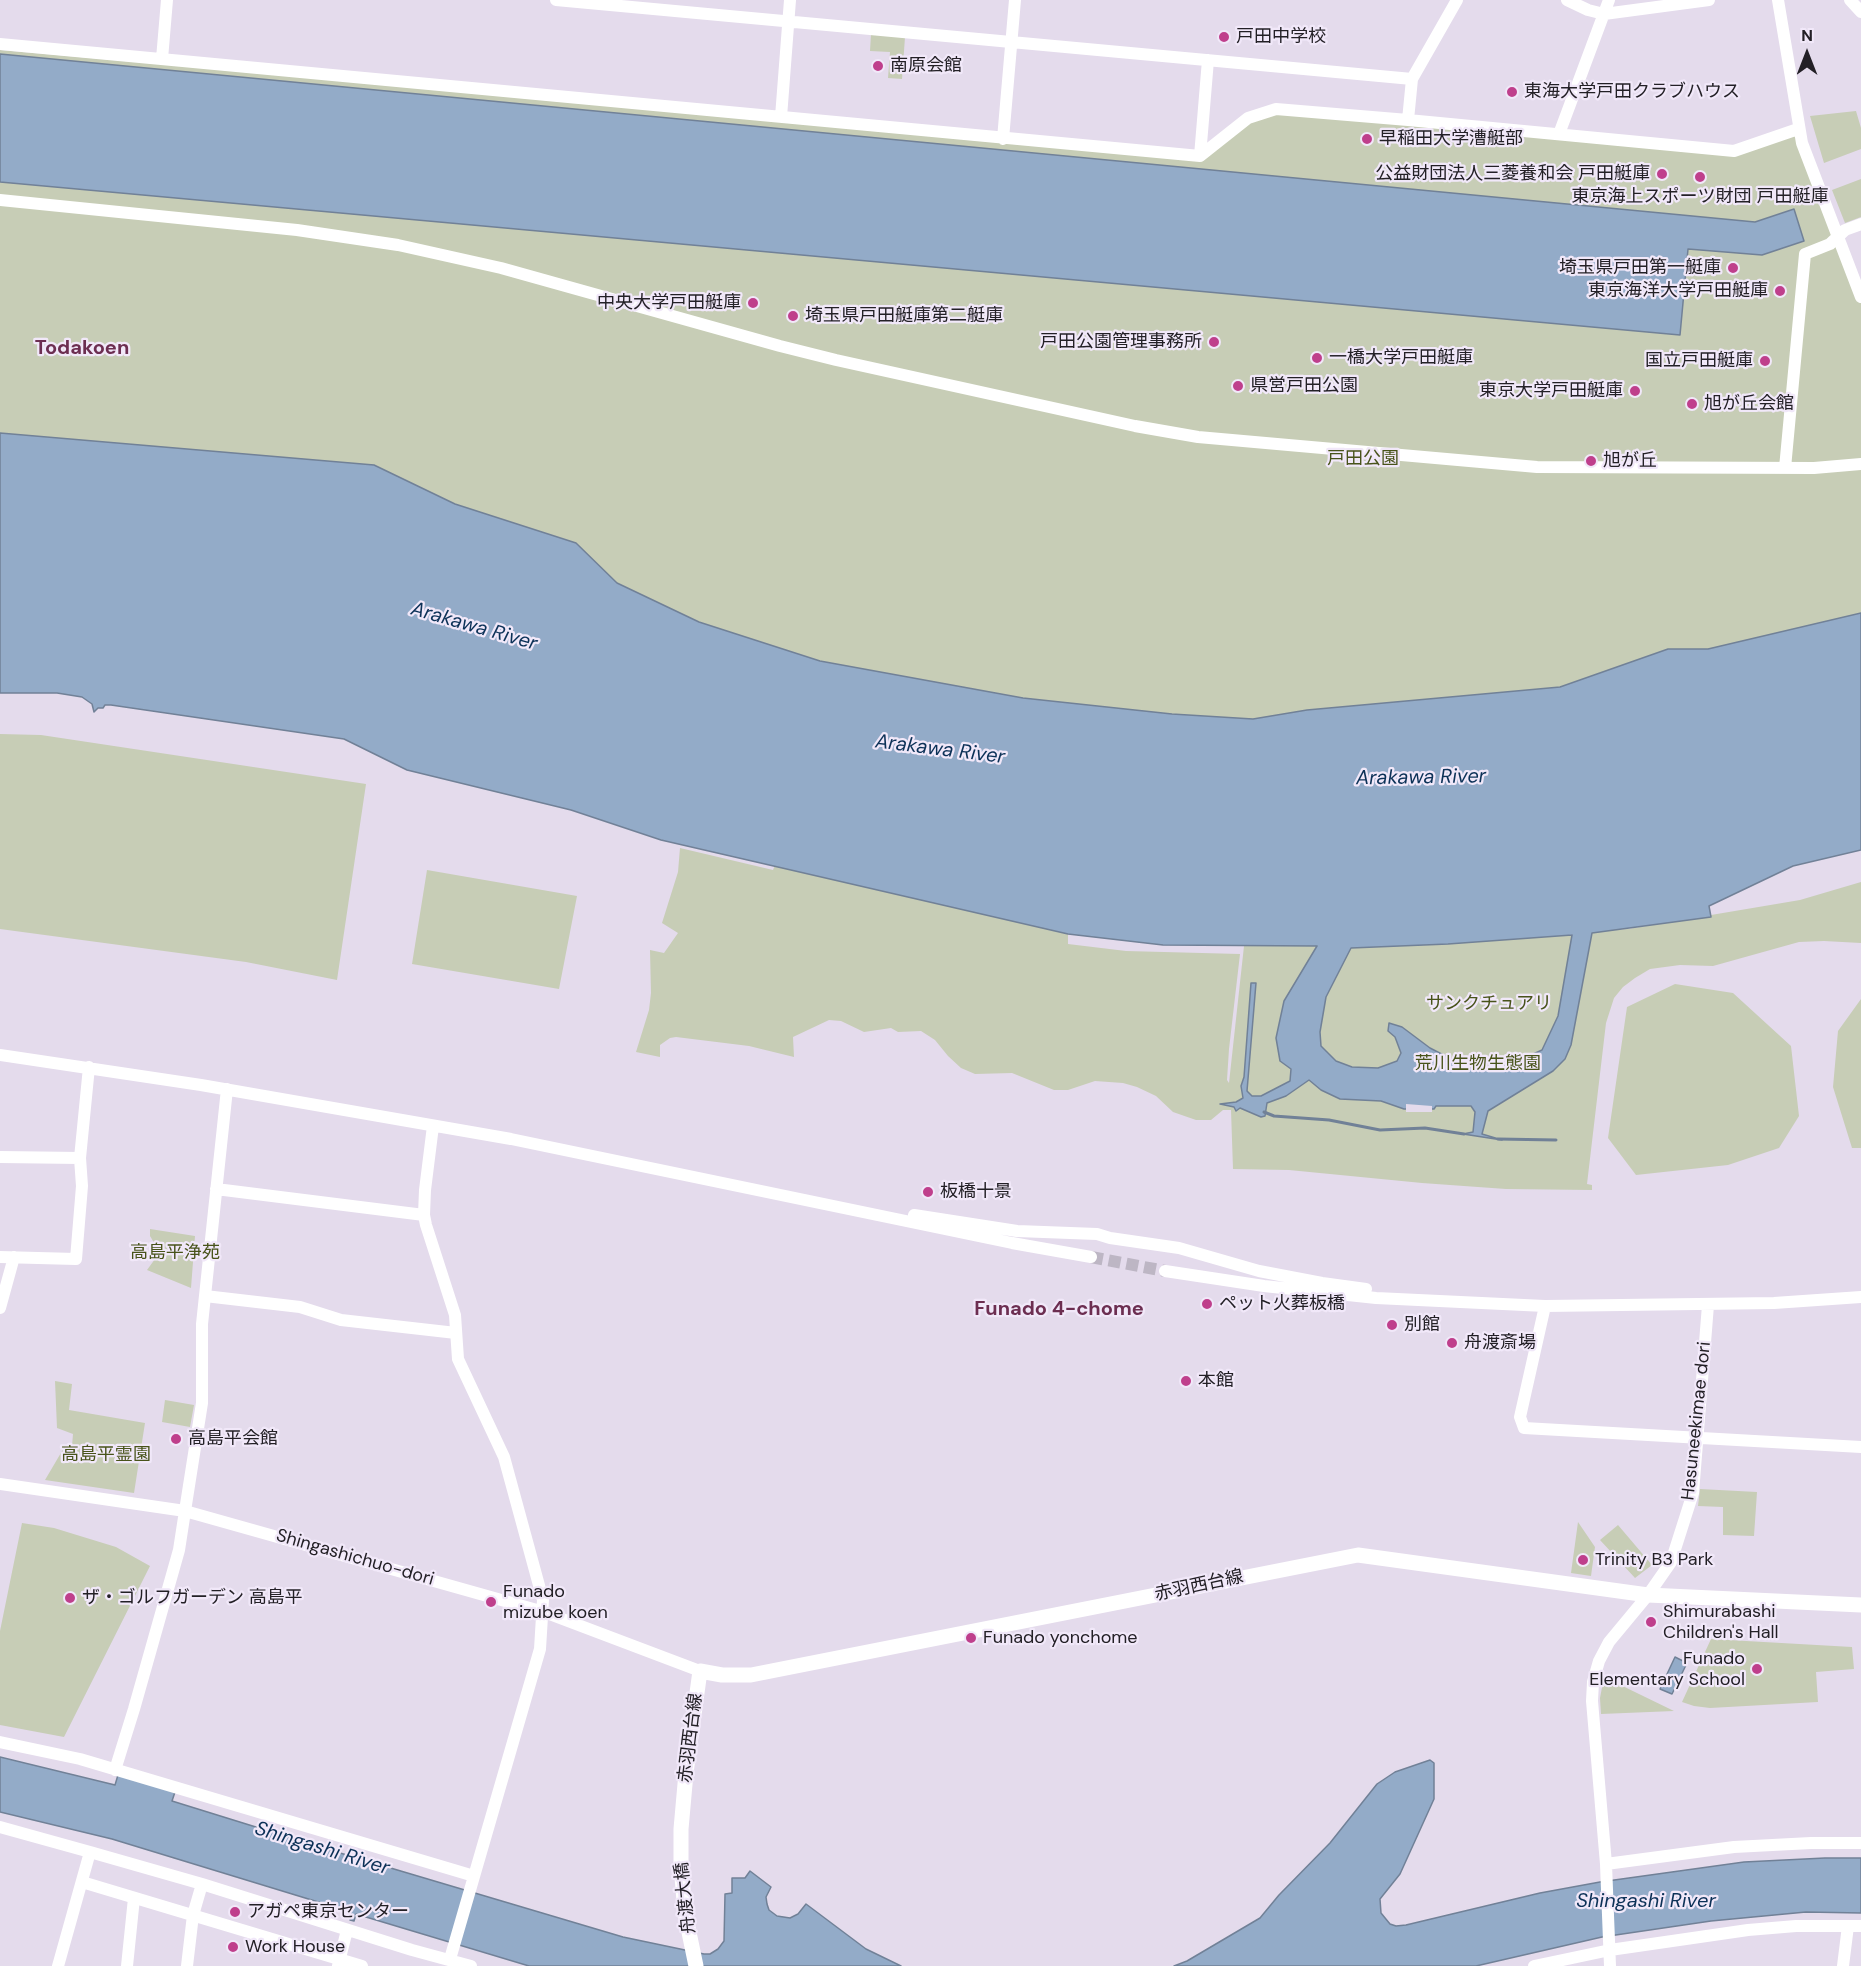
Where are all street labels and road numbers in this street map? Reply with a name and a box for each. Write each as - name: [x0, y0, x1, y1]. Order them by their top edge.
- street label: Hasuneekimae dori: [1678, 1341, 1716, 1501]
- street label: Shingashichuo-dori: [274, 1525, 436, 1591]
- street label: 赤羽西台線: [1153, 1566, 1245, 1606]
- street label: 赤羽西台線: [675, 1692, 707, 1784]
- street label: 舟渡大橋: [671, 1861, 701, 1935]

